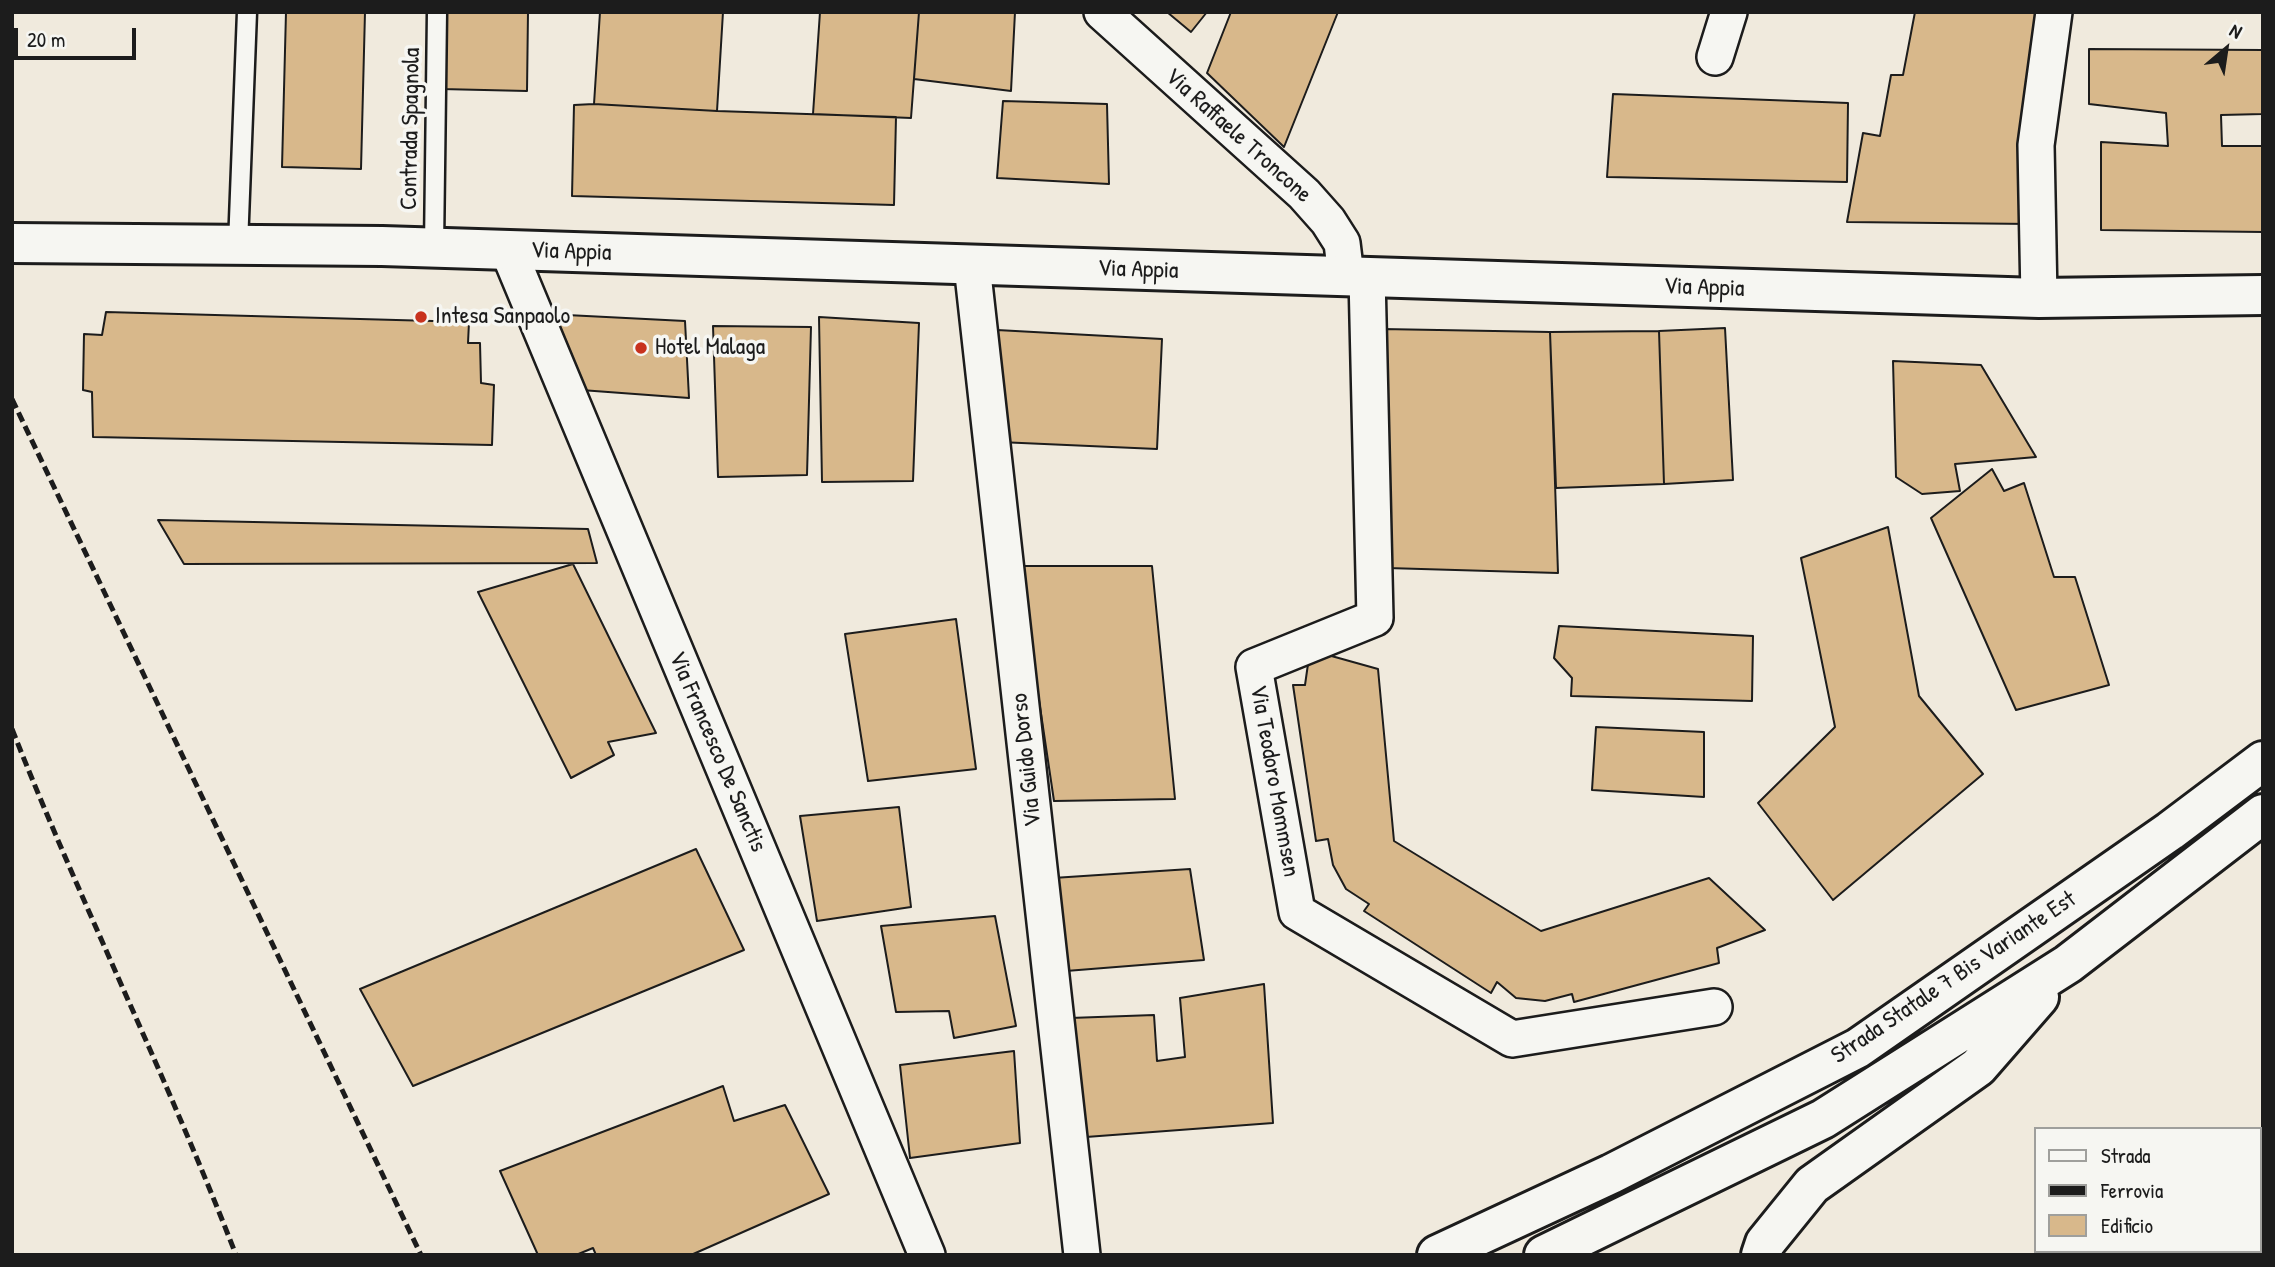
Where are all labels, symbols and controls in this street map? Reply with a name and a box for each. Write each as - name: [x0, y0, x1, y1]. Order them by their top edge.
- scale bar: [18, 14, 140, 58]
- north arrow: [2191, 14, 2261, 84]
- text: N: [2225, 17, 2247, 44]
- text: 20 m: [27, 25, 65, 54]
- street label: Contrada Spagnola: [395, 47, 427, 211]
- street label: Via Raffaele Troncone: [1159, 63, 1317, 209]
- street label: Via Appia: [530, 236, 612, 268]
- street label: Via Appia: [1097, 254, 1179, 286]
- street label: Via Appia: [1663, 272, 1745, 304]
- place label: Intesa Sanpaolo: [435, 303, 570, 331]
- marker: Intesa Sanpaolo: [413, 309, 429, 325]
- place label: Hotel Malaga: [655, 334, 765, 362]
- marker: Hotel Malaga: [633, 340, 649, 356]
- street label: Via Francesco De Sanctis: [662, 648, 772, 856]
- street label: Via Teodoro Mommsen: [1243, 683, 1305, 879]
- street label: Via Guido Dorso: [1006, 692, 1048, 828]
- street label: Strada Statale 7 Bis Variante Est: [1826, 885, 2082, 1071]
- legend: [2034, 1127, 2261, 1253]
- text: Strada: [2101, 1141, 2151, 1170]
- text: Ferrovia: [2101, 1176, 2163, 1205]
- text: Edificio: [2101, 1211, 2153, 1240]

